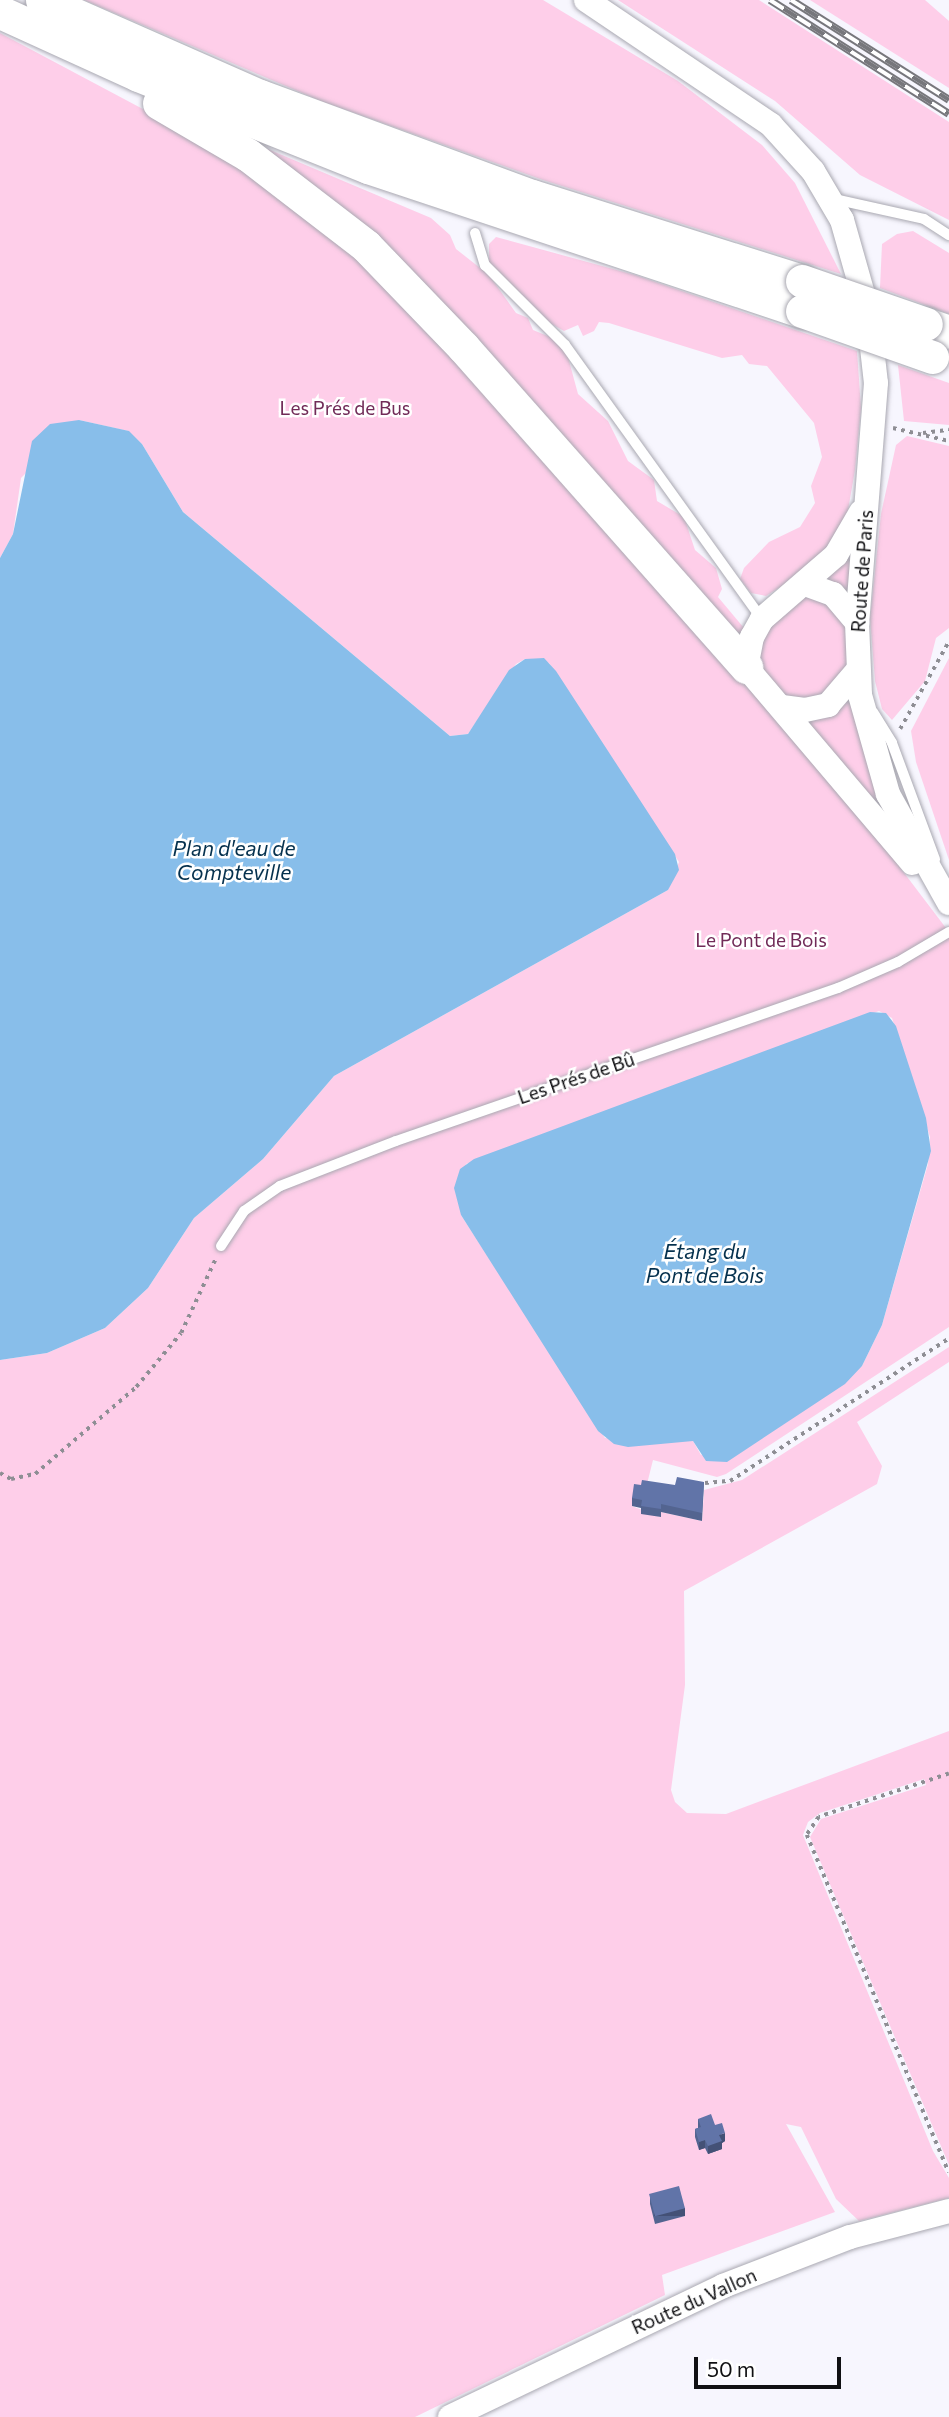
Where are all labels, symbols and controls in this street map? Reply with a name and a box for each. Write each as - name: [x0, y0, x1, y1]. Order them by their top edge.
- park label: Les Prés de Bus: [280, 397, 410, 419]
- street label: Route de Paris: [846, 509, 878, 633]
- water label: Plan d'eau de Compteville: [173, 835, 295, 885]
- park label: Le Pont de Bois: [695, 929, 827, 951]
- street label: Les Prés de Bû: [515, 1047, 637, 1109]
- water label: Étang du Pont de Bois: [646, 1238, 764, 1288]
- street label: Route du Vallon: [628, 2263, 760, 2339]
- scale bar: [697, 2344, 844, 2388]
- text: 50 m: [707, 2356, 755, 2381]

